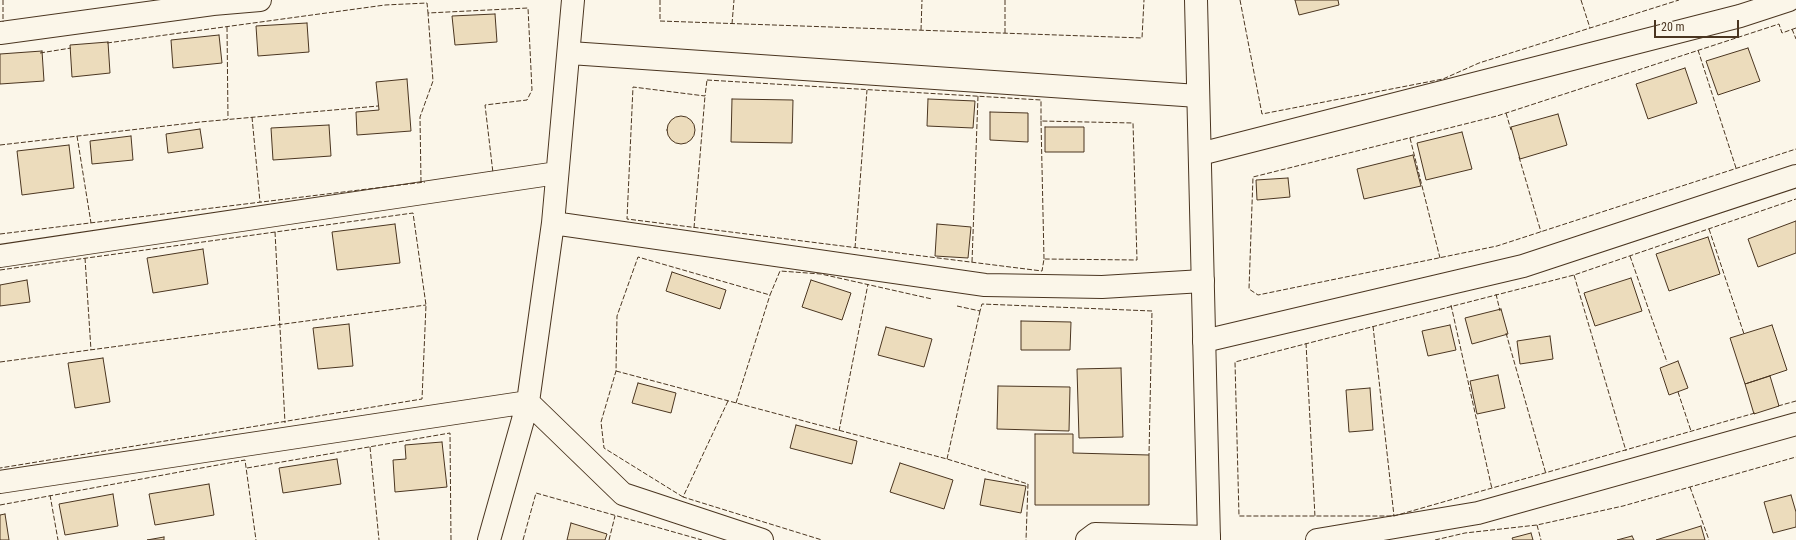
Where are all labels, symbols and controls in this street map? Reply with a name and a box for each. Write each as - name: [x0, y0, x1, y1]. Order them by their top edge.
- scale bar: [1656, 12, 1741, 38]
- text: 20 m: [1661, 20, 1685, 34]

